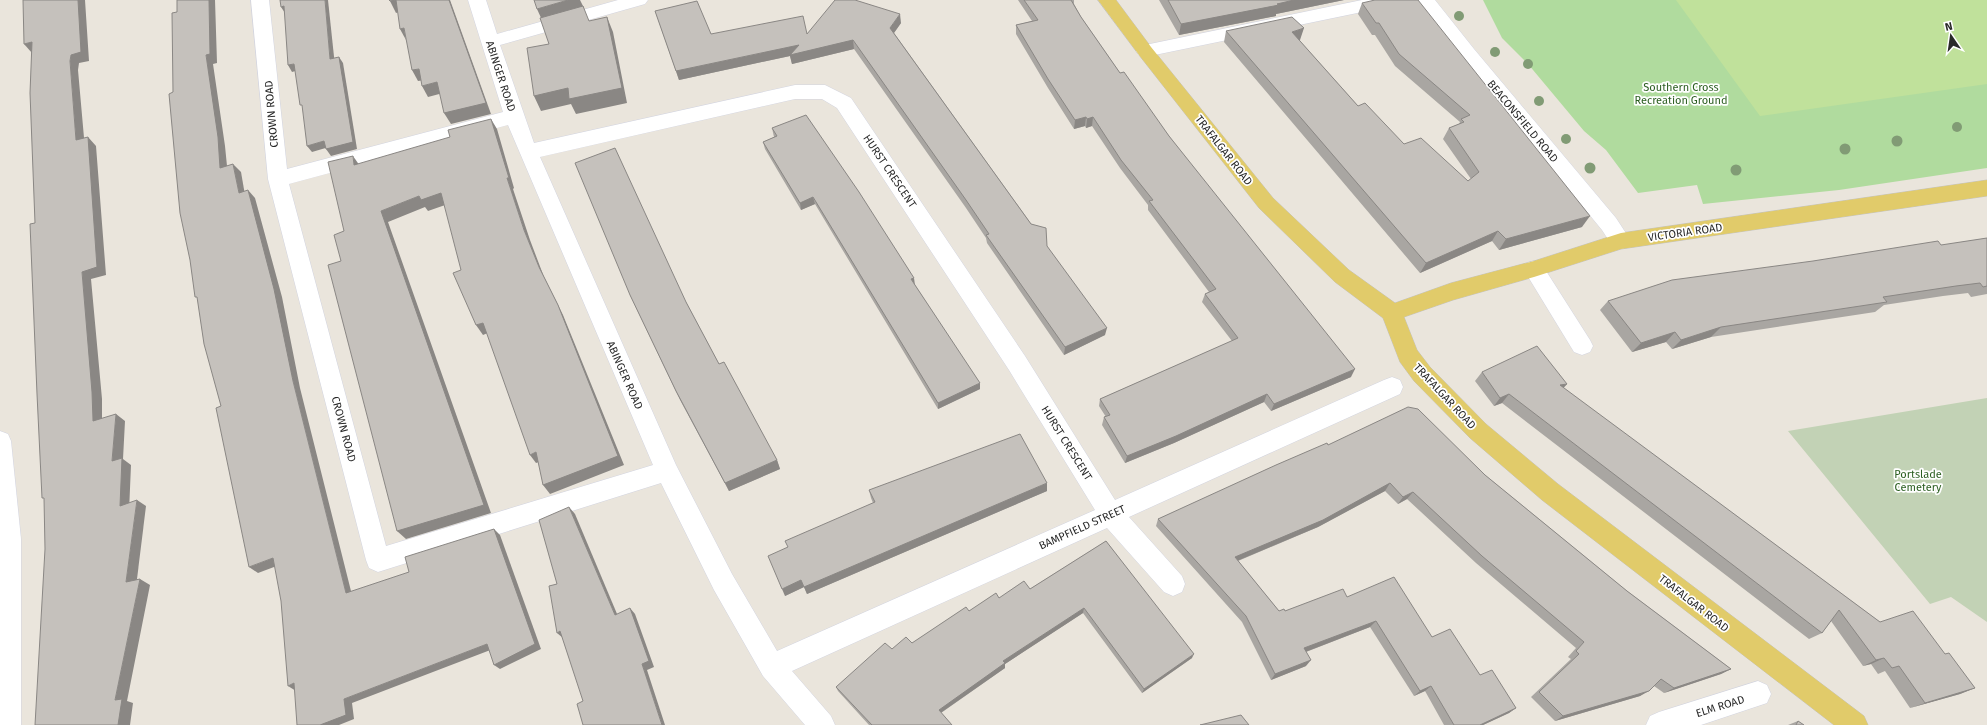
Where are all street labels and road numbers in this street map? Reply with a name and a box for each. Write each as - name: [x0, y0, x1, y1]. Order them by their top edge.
- street label: ABINGER ROAD: [483, 39, 518, 113]
- street label: BEACONSFIELD ROAD: [1484, 78, 1561, 165]
- street label: CROWN ROAD: [262, 80, 281, 148]
- street label: TRAFALGAR ROAD: [1192, 113, 1255, 188]
- street label: HURST CRESCENT: [860, 132, 919, 211]
- street label: VICTORIA ROAD: [1647, 221, 1723, 244]
- street label: ABINGER ROAD: [604, 339, 645, 411]
- street label: TRAFALGAR ROAD: [1411, 361, 1478, 432]
- street label: CROWN ROAD: [329, 395, 359, 463]
- street label: HURST CRESCENT: [1038, 404, 1095, 483]
- street label: BAMPFIELD STREET: [1037, 502, 1128, 552]
- street label: TRAFALGAR ROAD: [1656, 572, 1731, 635]
- street label: ELM ROAD: [1694, 693, 1746, 720]

